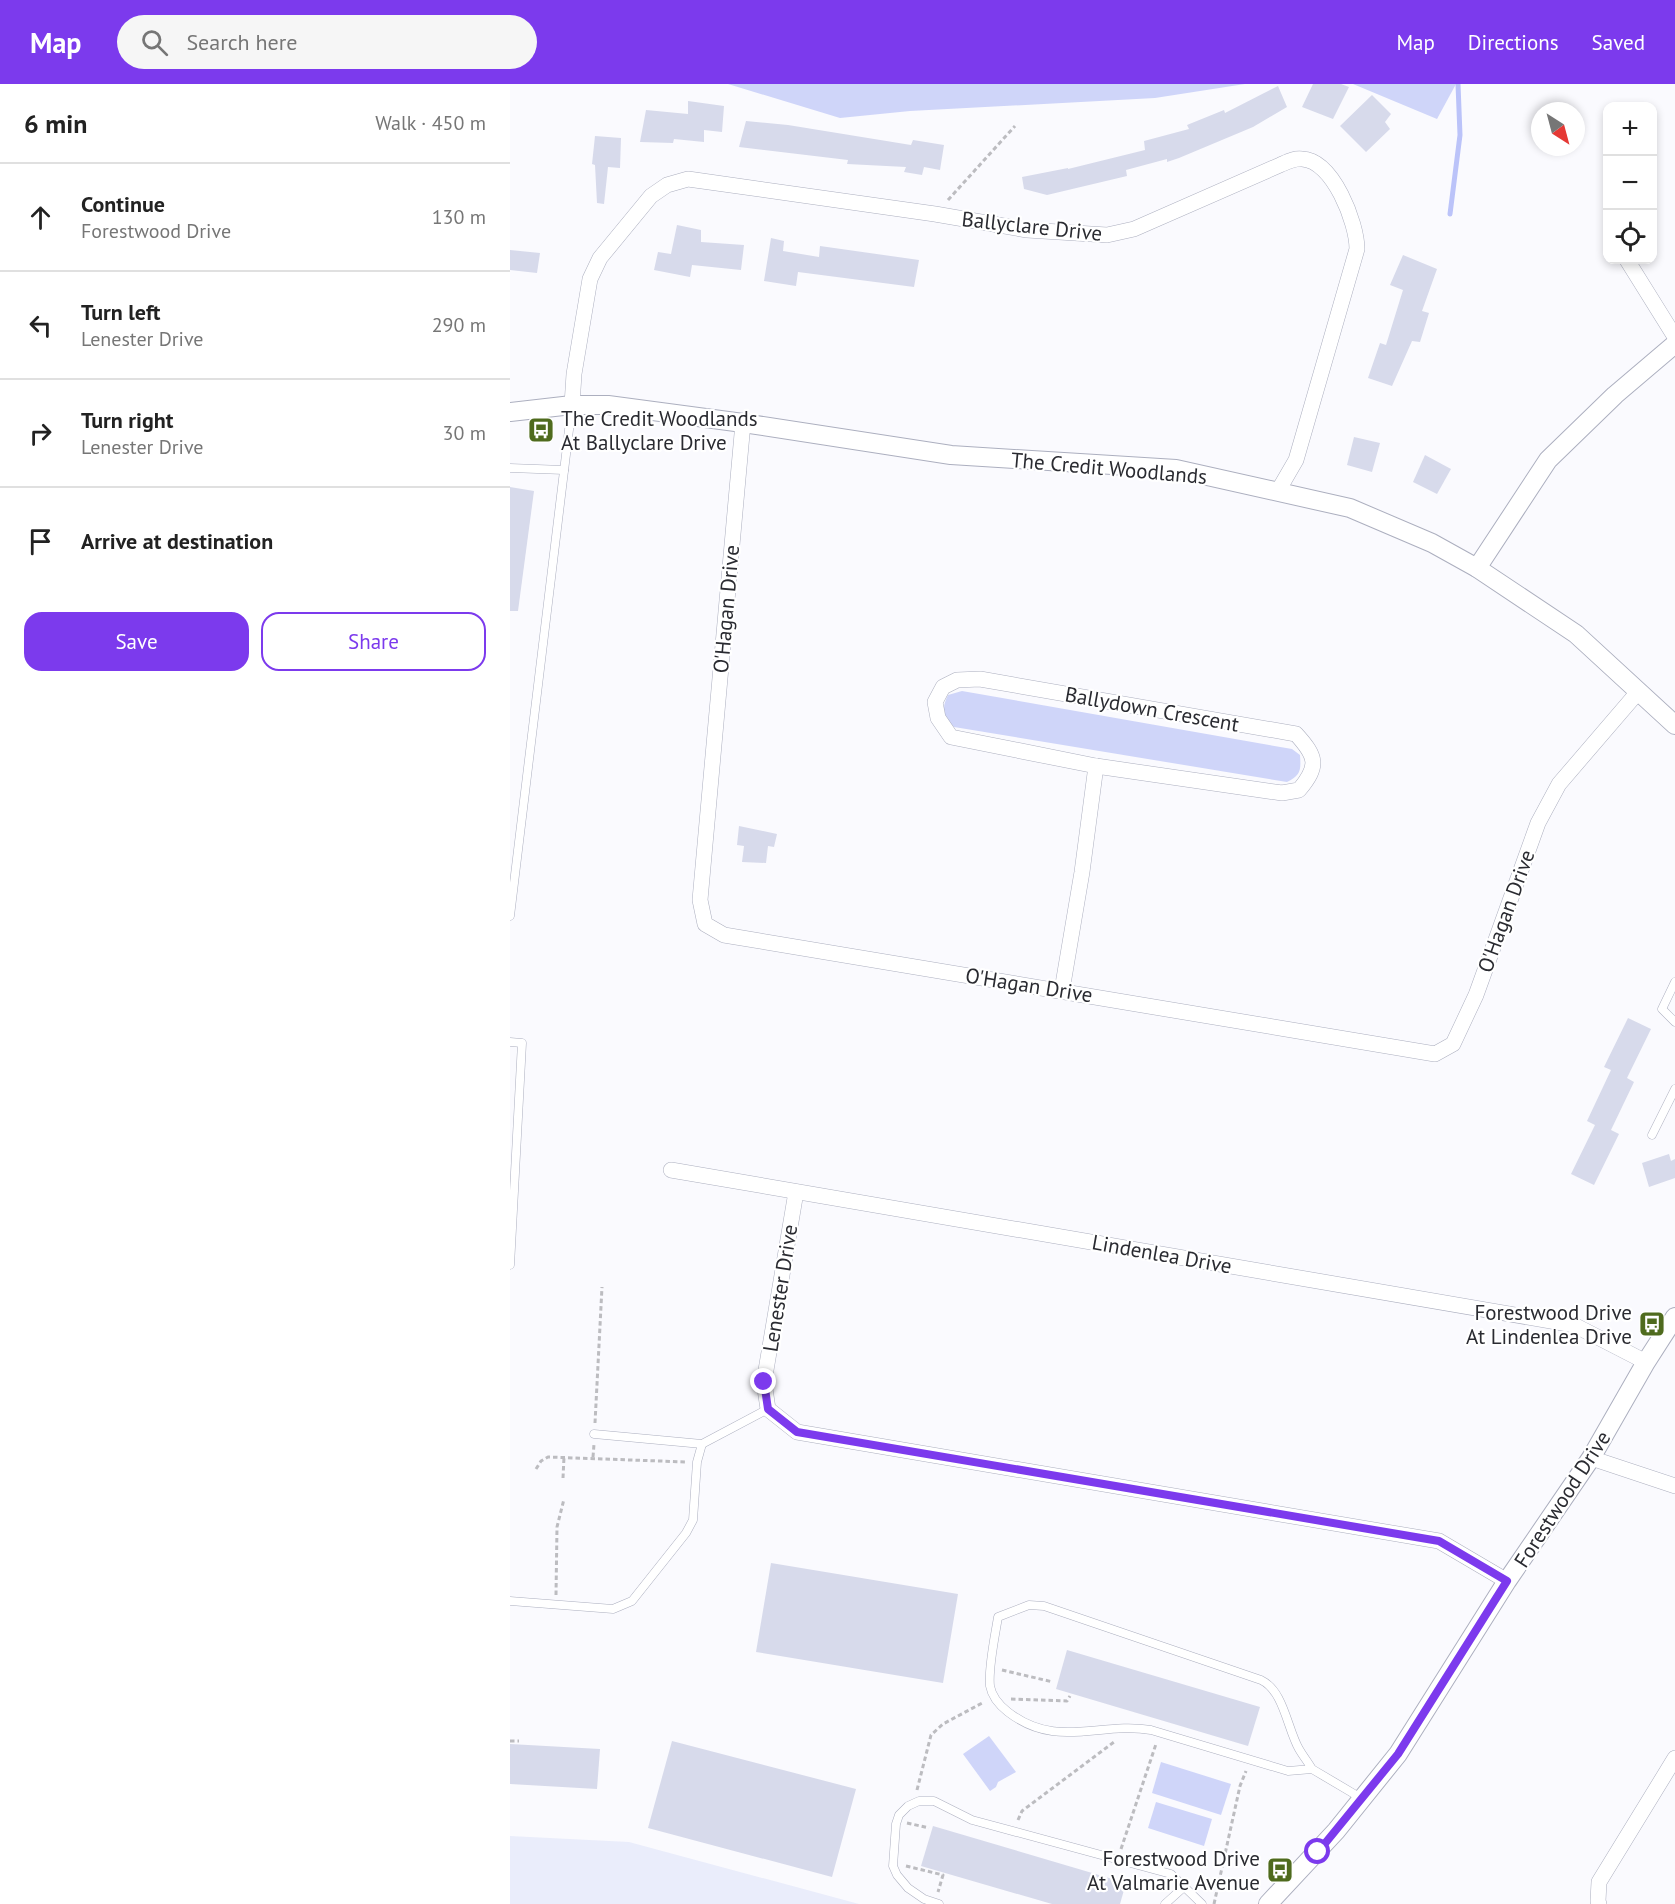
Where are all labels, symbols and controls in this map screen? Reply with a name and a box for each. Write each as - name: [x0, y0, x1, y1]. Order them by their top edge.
- search box: [117, 15, 537, 69]
- text: Map: [30, 24, 81, 61]
- icon: search: [138, 26, 171, 59]
- text: Search here: [186, 28, 297, 56]
- text: Map: [1396, 29, 1435, 56]
- text: Directions: [1468, 29, 1559, 56]
- text: Saved: [1592, 29, 1645, 56]
- north arrow: [1531, 102, 1585, 156]
- map controls: [1603, 102, 1657, 264]
- button: +: [1603, 102, 1657, 156]
- text: 6 min: [24, 107, 87, 140]
- text: Walk · 450 m: [375, 110, 486, 136]
- button: −: [1603, 156, 1657, 210]
- text: Continue: [81, 190, 165, 218]
- icon: ahead: [24, 201, 57, 234]
- text: 130 m: [432, 204, 486, 230]
- street label: Ballyclare Drive: [960, 205, 1104, 247]
- button: locate: [1603, 210, 1657, 264]
- text: Forestwood Drive: [81, 218, 231, 244]
- text: Turn left: [81, 298, 161, 326]
- icon: left: [24, 309, 57, 342]
- text: 290 m: [432, 312, 486, 338]
- text: Lenester Drive: [81, 326, 204, 352]
- place label: The Credit Woodlands At Ballyclare Drive: [561, 405, 758, 456]
- text: Turn right: [81, 406, 173, 434]
- bus stop icon: The Credit Woodlands At Ballyclare Drive: [526, 415, 556, 445]
- icon: right: [24, 417, 57, 450]
- text: 30 m: [443, 420, 486, 446]
- text: Lenester Drive: [81, 434, 204, 460]
- street label: The Credit Woodlands: [1010, 446, 1208, 490]
- icon: arrive: [24, 525, 57, 558]
- text: Arrive at destination: [81, 527, 273, 555]
- street label: O'Hagan Drive: [707, 544, 745, 674]
- button: Save: [24, 612, 249, 671]
- button: Share: [261, 612, 486, 671]
- street label: Ballydown Crescent: [1063, 680, 1241, 738]
- street label: O'Hagan Drive: [1471, 846, 1541, 976]
- street label: O'Hagan Drive: [963, 962, 1095, 1008]
- street label: Lenester Drive: [757, 1222, 803, 1354]
- street label: Lindenlea Drive: [1090, 1228, 1234, 1280]
- place label: Forestwood Drive At Lindenlea Drive: [1466, 1299, 1632, 1350]
- bus stop icon: Forestwood Drive At Lindenlea Drive: [1637, 1309, 1667, 1339]
- route end: [750, 1368, 776, 1394]
- street label: Forestwood Drive: [1508, 1426, 1616, 1572]
- route start: [1304, 1838, 1330, 1864]
- place label: Forestwood Drive At Valmarie Avenue: [1087, 1845, 1260, 1896]
- bus stop icon: Forestwood Drive At Valmarie Avenue: [1265, 1855, 1295, 1885]

